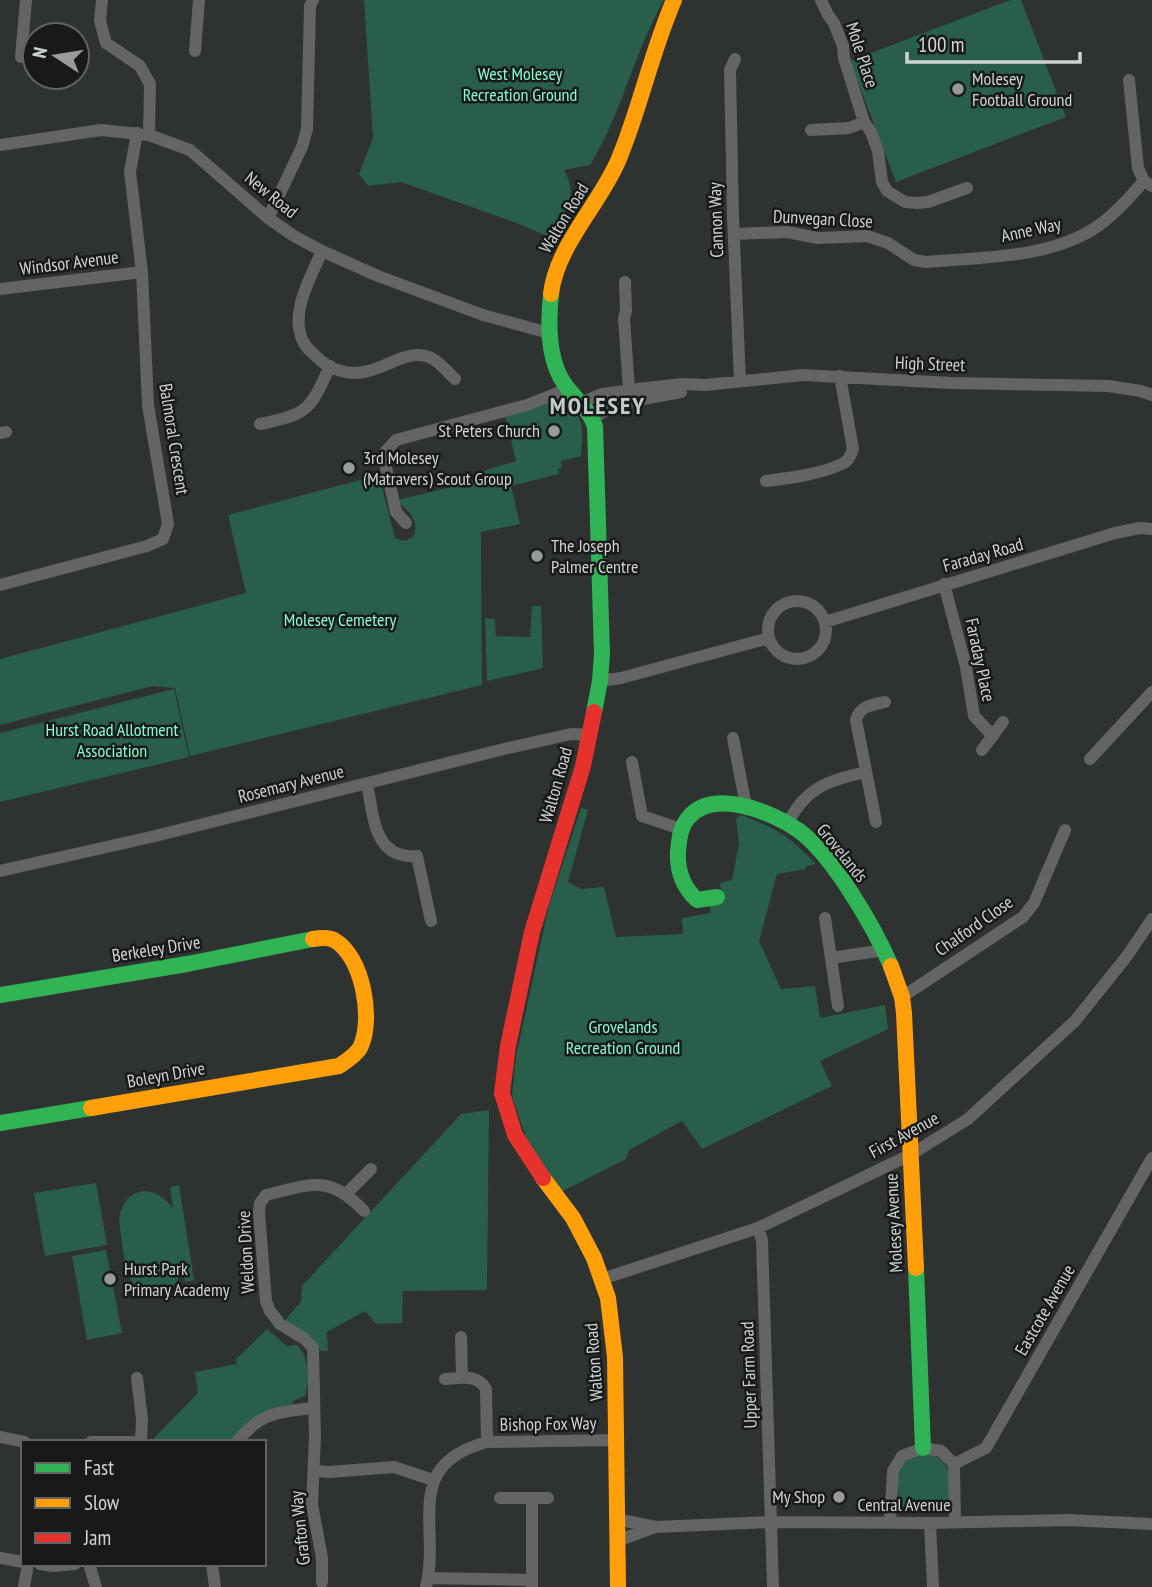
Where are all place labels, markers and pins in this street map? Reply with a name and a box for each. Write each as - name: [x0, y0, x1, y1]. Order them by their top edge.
- place label: Molesey Football Ground: [972, 67, 1072, 111]
- marker: Molesey Football Ground: [950, 81, 966, 97]
- place label: St Peters Church: [438, 419, 540, 442]
- marker: St Peters Church: [546, 423, 562, 439]
- place label: 3rd Molesey (Matravers) Scout Group: [363, 446, 512, 490]
- marker: 3rd Molesey (Matravers) Scout Group: [341, 460, 357, 476]
- place label: The Joseph Palmer Centre: [551, 534, 638, 578]
- marker: The Joseph Palmer Centre: [529, 548, 545, 564]
- place label: Hurst Park Primary Academy: [124, 1257, 230, 1301]
- marker: Hurst Park Primary Academy: [102, 1271, 118, 1287]
- place label: My Shop: [772, 1485, 825, 1508]
- marker: My Shop: [831, 1489, 847, 1505]

